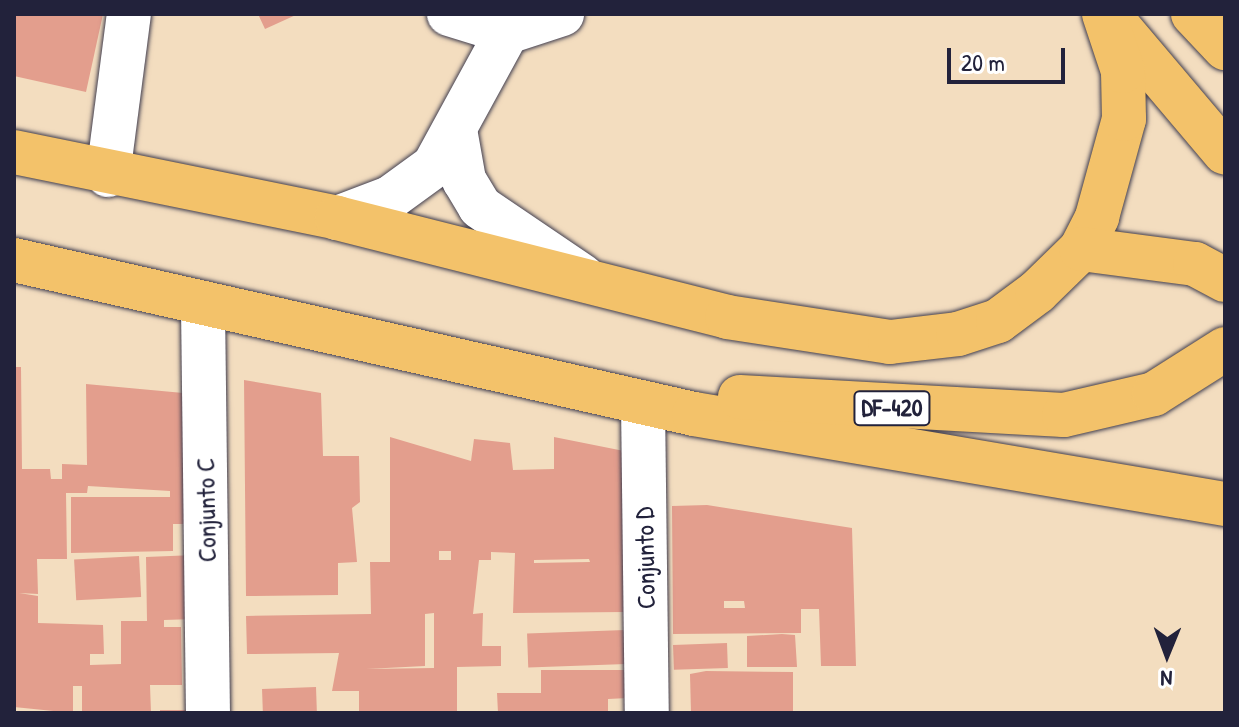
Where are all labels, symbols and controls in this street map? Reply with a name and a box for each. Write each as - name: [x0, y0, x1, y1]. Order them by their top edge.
- scale bar: [951, 32, 1069, 82]
- text: 20 m: [961, 46, 1005, 78]
- road number: DF-420: [852, 388, 932, 428]
- street label: Conjunto C: [189, 458, 223, 562]
- street label: Conjunto D: [629, 506, 661, 610]
- north arrow: [1127, 615, 1207, 695]
- text: N: [1160, 664, 1173, 694]

